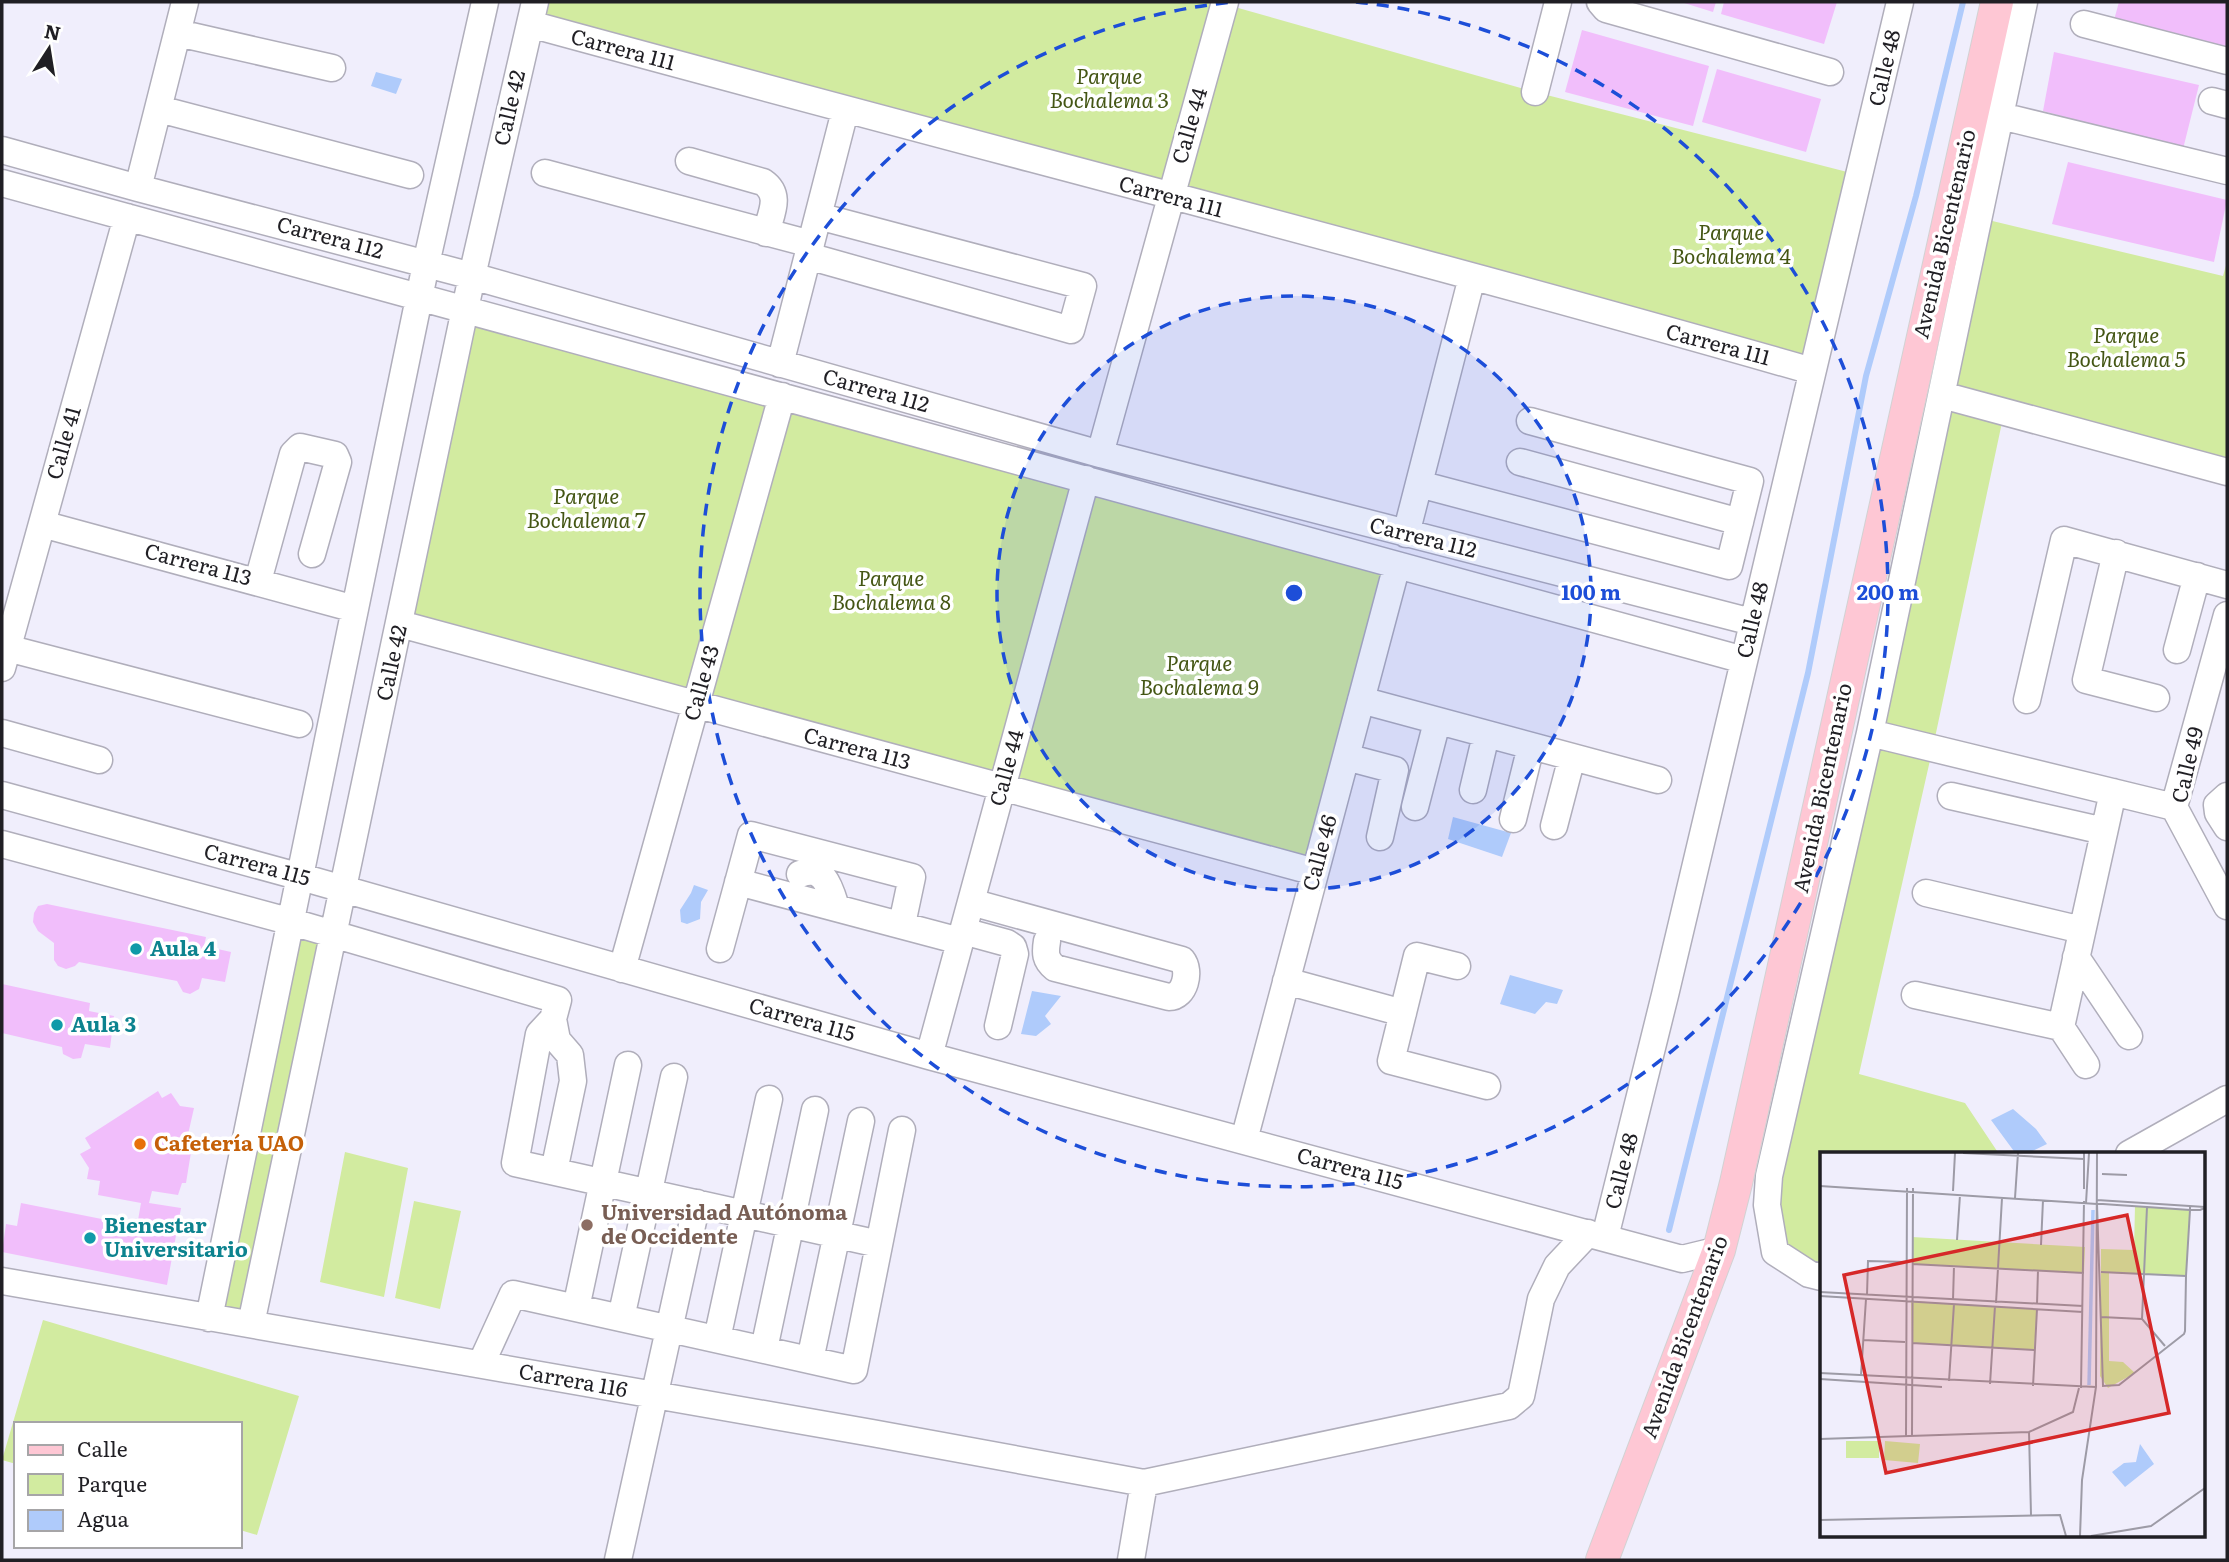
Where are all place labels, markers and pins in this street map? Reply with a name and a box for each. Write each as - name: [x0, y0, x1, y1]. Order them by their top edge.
- centre of rings: [1282, 581, 1306, 605]
- place label: Aula 4: [150, 931, 216, 962]
- marker: Aula 4: [128, 941, 144, 957]
- place label: Aula 3: [71, 1007, 136, 1038]
- marker: Aula 3: [49, 1017, 65, 1033]
- place label: Cafetería UAO: [154, 1126, 304, 1157]
- marker: Cafetería UAO: [132, 1136, 148, 1152]
- place label: Universidad Autónoma de Occidente: [601, 1195, 848, 1250]
- place label: Bienestar Universitario: [104, 1208, 248, 1263]
- marker: Universidad Autónoma de Occidente: [579, 1217, 595, 1233]
- marker: Bienestar Universitario: [82, 1230, 98, 1246]

